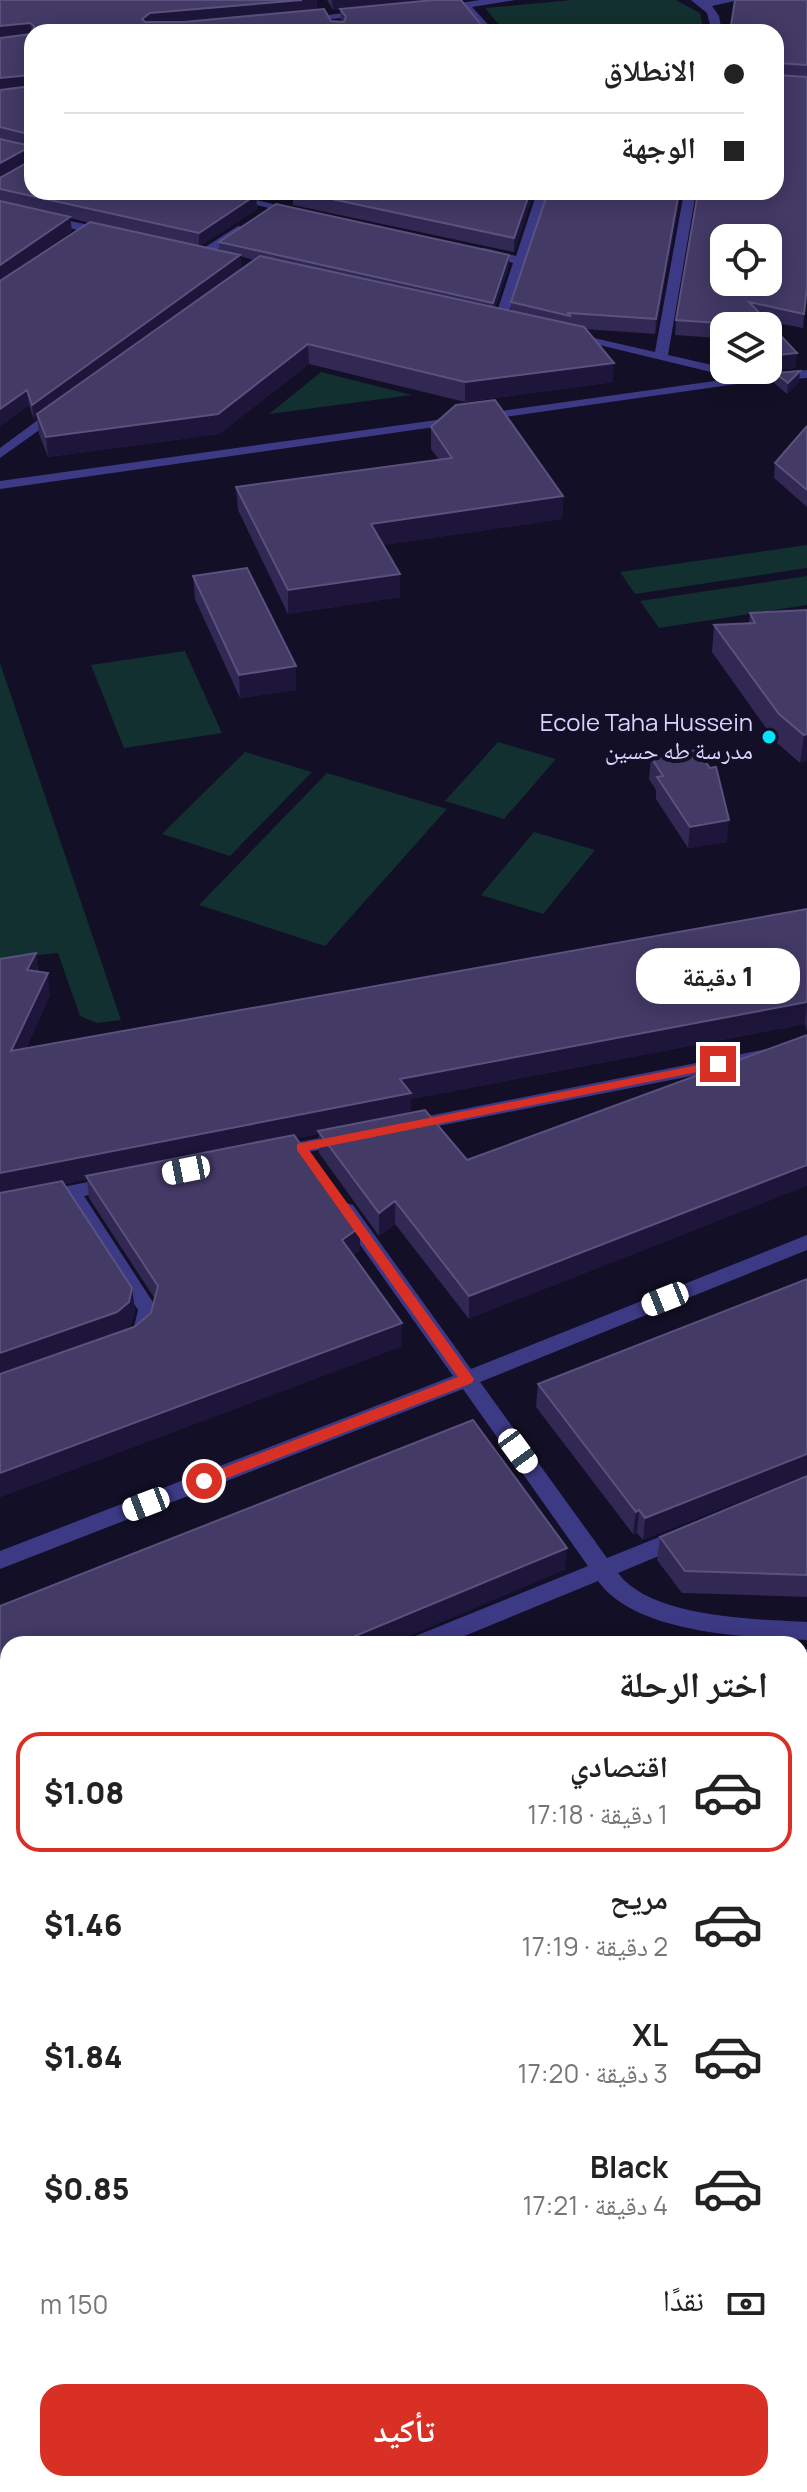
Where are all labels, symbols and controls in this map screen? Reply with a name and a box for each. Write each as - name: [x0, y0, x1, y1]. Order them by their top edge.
- text: الانطلاق: [603, 49, 696, 90]
- text: الوجهة: [621, 126, 696, 167]
- map controls: [710, 224, 782, 384]
- button: locate: [710, 224, 782, 296]
- button: layers: [710, 312, 782, 384]
- place label: Ecole Taha Hussein مدرسة طه حسين: [540, 705, 753, 766]
- marker: Ecole Taha Hussein مدرسة طه حسين: [760, 728, 778, 746]
- callout: 1 دقيقة: [636, 948, 800, 1004]
- text: 1 دقيقة: [682, 958, 754, 994]
- route end: [700, 1046, 736, 1082]
- car: [160, 1154, 212, 1186]
- car: [638, 1279, 692, 1319]
- car: [494, 1425, 542, 1477]
- route start: [186, 1463, 222, 1499]
- car: [119, 1484, 173, 1524]
- text: اختر الرحلة: [619, 1659, 768, 1708]
- text: اقتصادي: [570, 1745, 668, 1786]
- icon: car: [692, 1756, 764, 1828]
- text: $1.08: [44, 1772, 124, 1813]
- text: 1 دقيقة · 17:18: [527, 1796, 668, 1832]
- text: مريح: [610, 1877, 668, 1918]
- icon: car: [692, 1888, 764, 1960]
- text: $1.46: [44, 1904, 122, 1945]
- text: 2 دقيقة · 17:19: [522, 1928, 668, 1964]
- text: XL: [632, 2014, 668, 2055]
- icon: car: [692, 2020, 764, 2092]
- text: $1.84: [44, 2036, 122, 2077]
- text: 3 دقيقة · 17:20: [518, 2055, 668, 2091]
- text: Black: [590, 2146, 668, 2187]
- icon: car: [692, 2152, 764, 2224]
- text: $0.85: [44, 2168, 129, 2209]
- text: 4 دقيقة · 17:21: [522, 2187, 668, 2223]
- text: نقدًا: [663, 2279, 704, 2320]
- icon: cash: [724, 2282, 768, 2326]
- text: 150 m: [40, 2286, 108, 2322]
- button: تأكيد: [40, 2384, 768, 2476]

